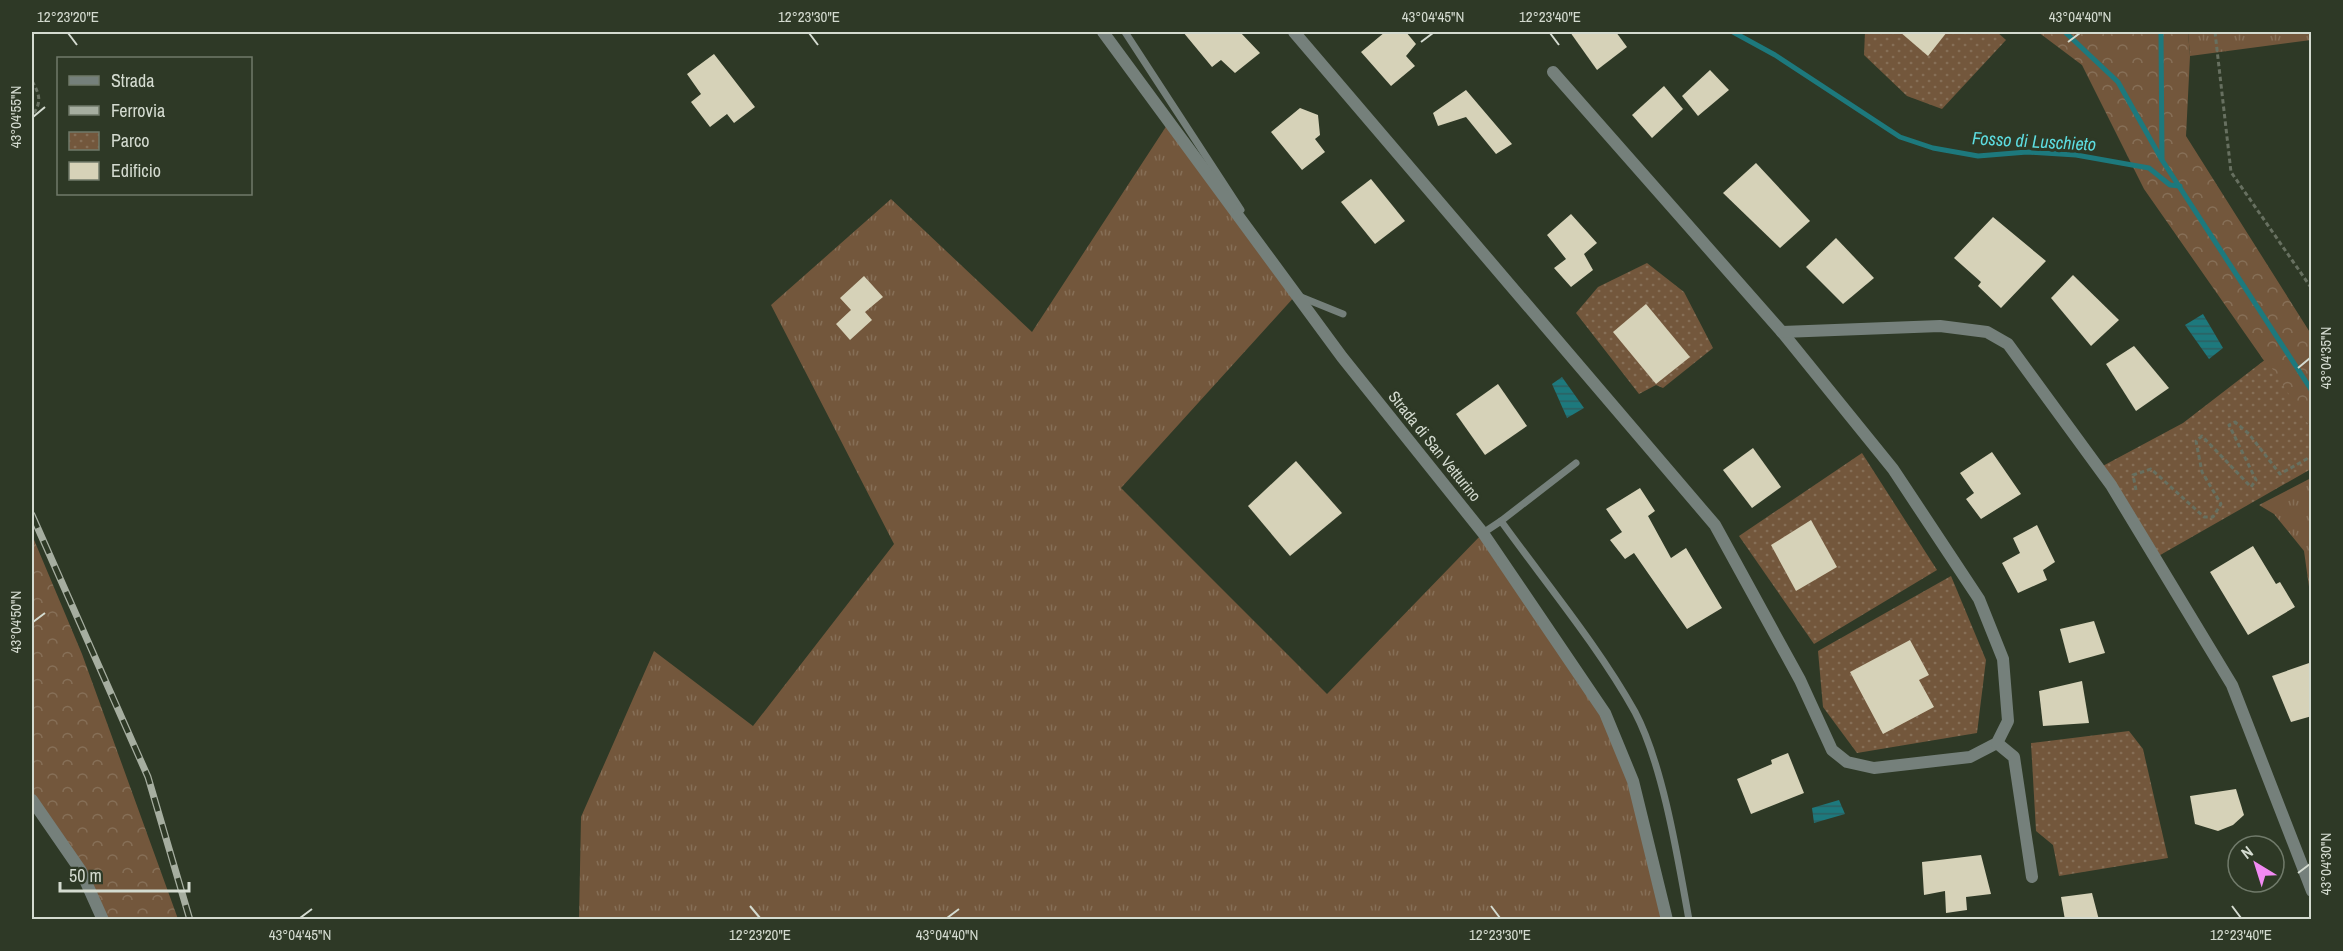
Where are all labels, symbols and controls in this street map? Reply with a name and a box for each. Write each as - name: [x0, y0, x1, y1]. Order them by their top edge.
- text: 12°23'20"E: [37, 6, 99, 27]
- text: 12°23'30"E: [778, 6, 840, 27]
- text: 43°04'45"N: [1402, 6, 1464, 27]
- text: 12°23'40"E: [1519, 6, 1581, 27]
- text: 43°04'40"N: [2049, 6, 2111, 27]
- legend: [57, 57, 252, 195]
- text: Strada: [111, 68, 155, 93]
- text: 43°04'55"N: [5, 86, 26, 148]
- text: Ferrovia: [111, 98, 165, 123]
- water label: Fosso di Luschieto: [1971, 125, 2097, 157]
- text: Parco: [111, 128, 150, 153]
- text: Edificio: [111, 158, 161, 183]
- text: 43°04'35"N: [2315, 327, 2336, 389]
- street label: Strada di San Vetturino: [1384, 386, 1486, 506]
- text: 43°04'50"N: [5, 591, 26, 653]
- text: 43°04'30"N: [2315, 833, 2336, 895]
- north arrow: [2226, 834, 2286, 894]
- text: N: [2236, 841, 2257, 864]
- scale bar: [60, 855, 189, 893]
- text: 50 m: [69, 863, 102, 888]
- text: 43°04'45"N: [269, 924, 331, 945]
- text: 12°23'20"E: [729, 924, 791, 945]
- text: 43°04'40"N: [916, 924, 978, 945]
- text: 12°23'30"E: [1469, 924, 1531, 945]
- text: 12°23'40"E: [2210, 924, 2272, 945]

